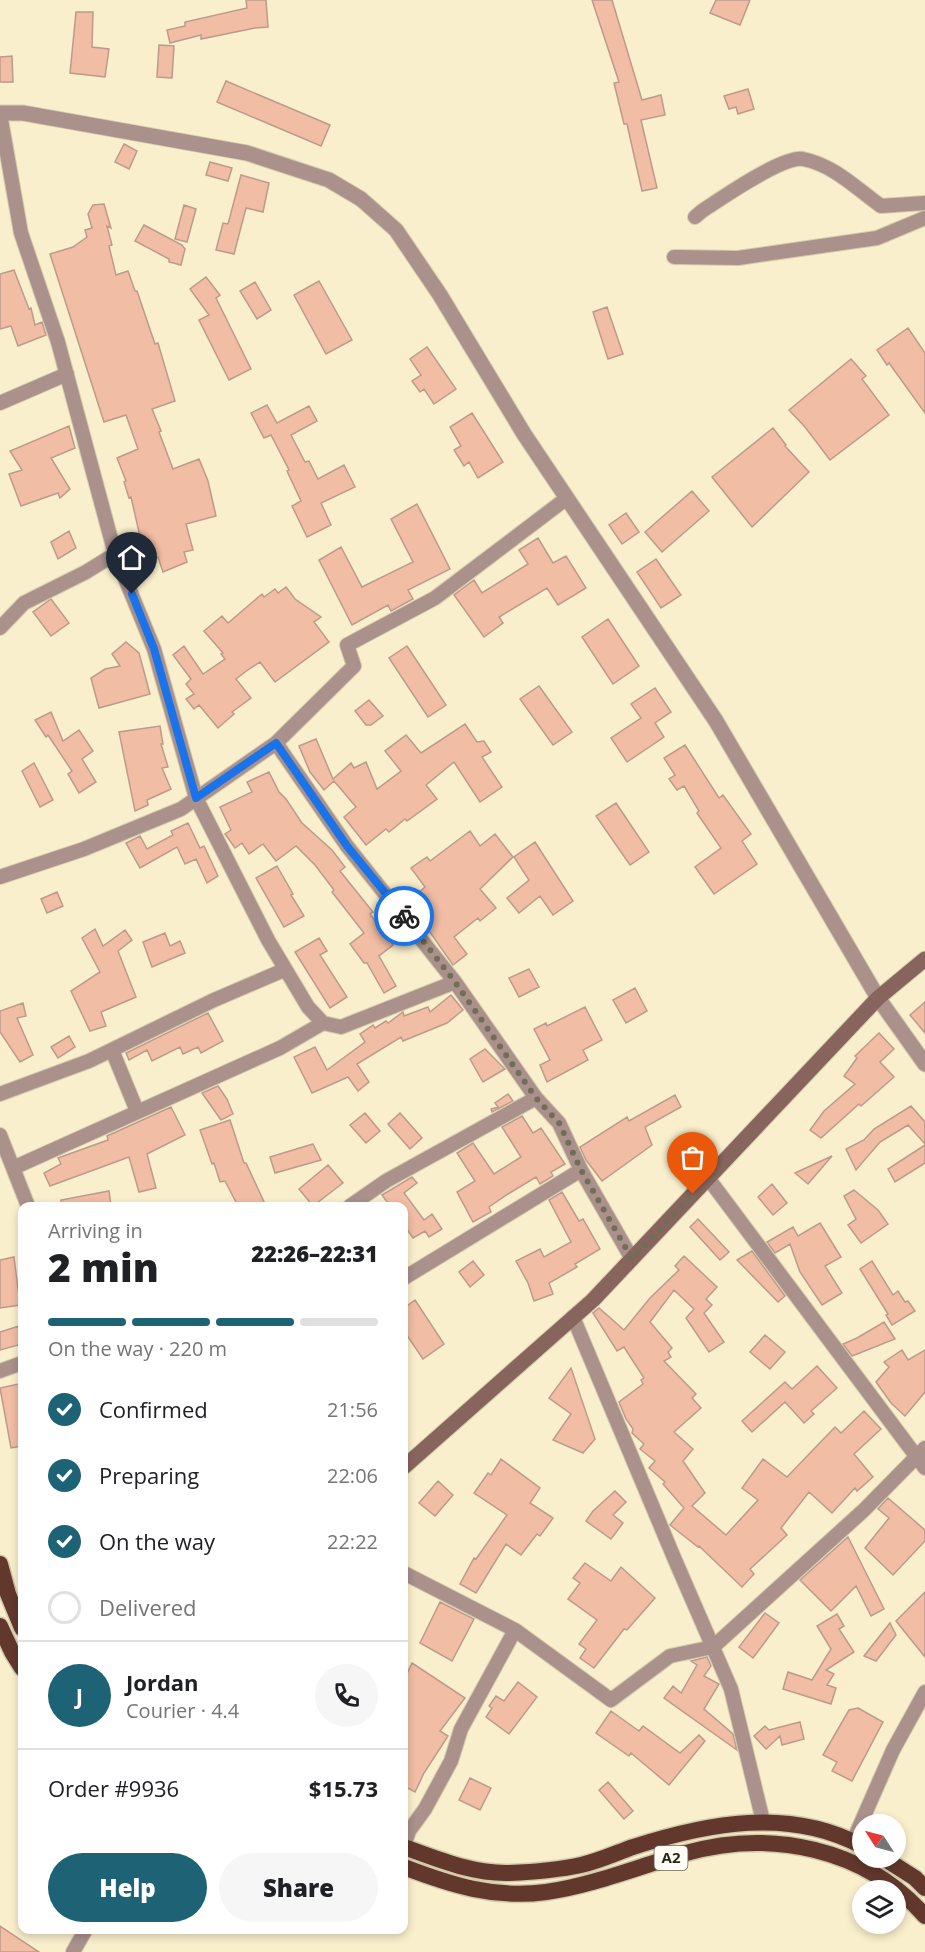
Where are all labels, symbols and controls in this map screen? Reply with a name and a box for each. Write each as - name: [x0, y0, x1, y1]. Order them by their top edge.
- pin: [106, 532, 157, 594]
- icon: home: [115, 541, 148, 574]
- courier: [374, 886, 434, 946]
- icon: bike: [388, 900, 421, 933]
- pin: [667, 1132, 718, 1194]
- icon: bag: [676, 1141, 709, 1174]
- text: Arriving in: [48, 1217, 143, 1244]
- text: 22:26–22:31: [251, 1238, 378, 1268]
- text: 2 min: [48, 1240, 159, 1293]
- text: On the way · 220 m: [48, 1335, 227, 1362]
- icon: check: [48, 1393, 81, 1426]
- text: Confirmed: [99, 1394, 208, 1424]
- text: 21:56: [327, 1396, 378, 1423]
- icon: check: [48, 1459, 81, 1492]
- text: Preparing: [99, 1460, 199, 1490]
- text: 22:06: [327, 1462, 378, 1489]
- icon: check: [48, 1525, 81, 1558]
- text: On the way: [99, 1526, 215, 1556]
- text: 22:22: [327, 1528, 378, 1555]
- text: Delivered: [99, 1592, 197, 1622]
- button: phone: [315, 1664, 378, 1727]
- text: Jordan: [126, 1667, 199, 1697]
- text: J: [76, 1680, 83, 1710]
- text: Courier · 4.4: [126, 1697, 239, 1724]
- text: Order #9936: [48, 1773, 179, 1803]
- text: $15.73: [309, 1773, 378, 1803]
- north arrow: [852, 1814, 906, 1868]
- map controls: [852, 1814, 906, 1934]
- road number: A2: [654, 1846, 688, 1870]
- button: Help: [48, 1853, 207, 1922]
- button: Share: [219, 1853, 378, 1922]
- button: layers: [852, 1880, 906, 1934]

